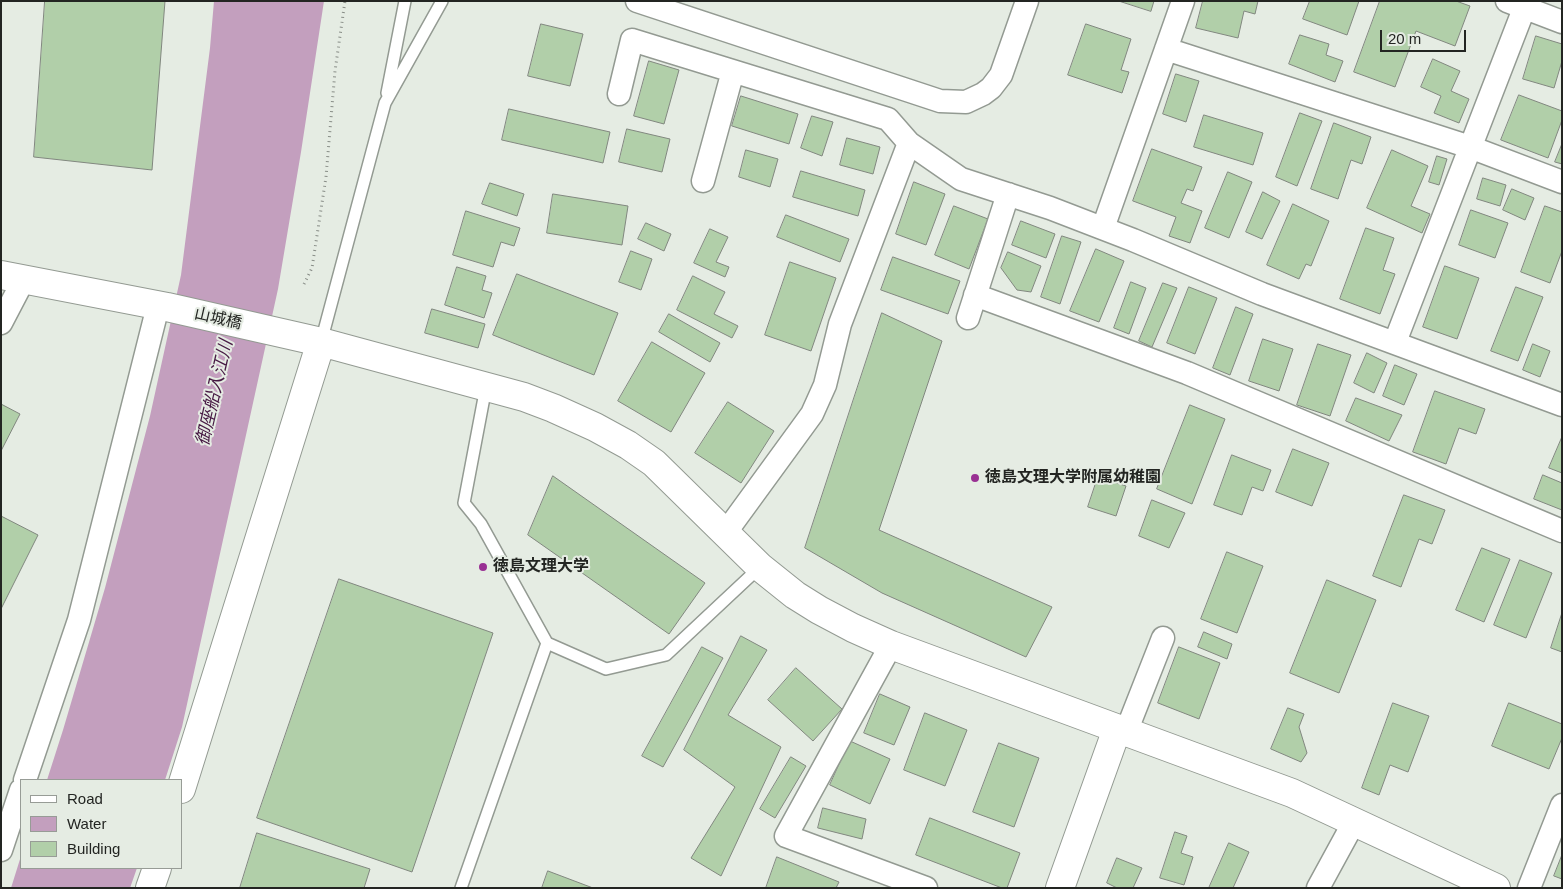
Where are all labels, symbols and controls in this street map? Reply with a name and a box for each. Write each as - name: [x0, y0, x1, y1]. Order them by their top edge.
- scale bar: [1383, 20, 1469, 52]
- text: 20 m: [1388, 30, 1421, 47]
- street label: 山城橋: [192, 304, 244, 334]
- water label: 御座船入江川: [192, 338, 238, 448]
- place label: 徳島文理大学附属幼稚園: [985, 468, 1161, 488]
- marker: 徳島文理大学附属幼稚園: [969, 472, 981, 484]
- place label: 徳島文理大学: [493, 557, 589, 577]
- marker: 徳島文理大学: [477, 561, 489, 573]
- legend: [20, 779, 182, 869]
- text: Road: [67, 790, 103, 807]
- text: Water: [67, 815, 106, 832]
- text: Building: [67, 840, 120, 857]

